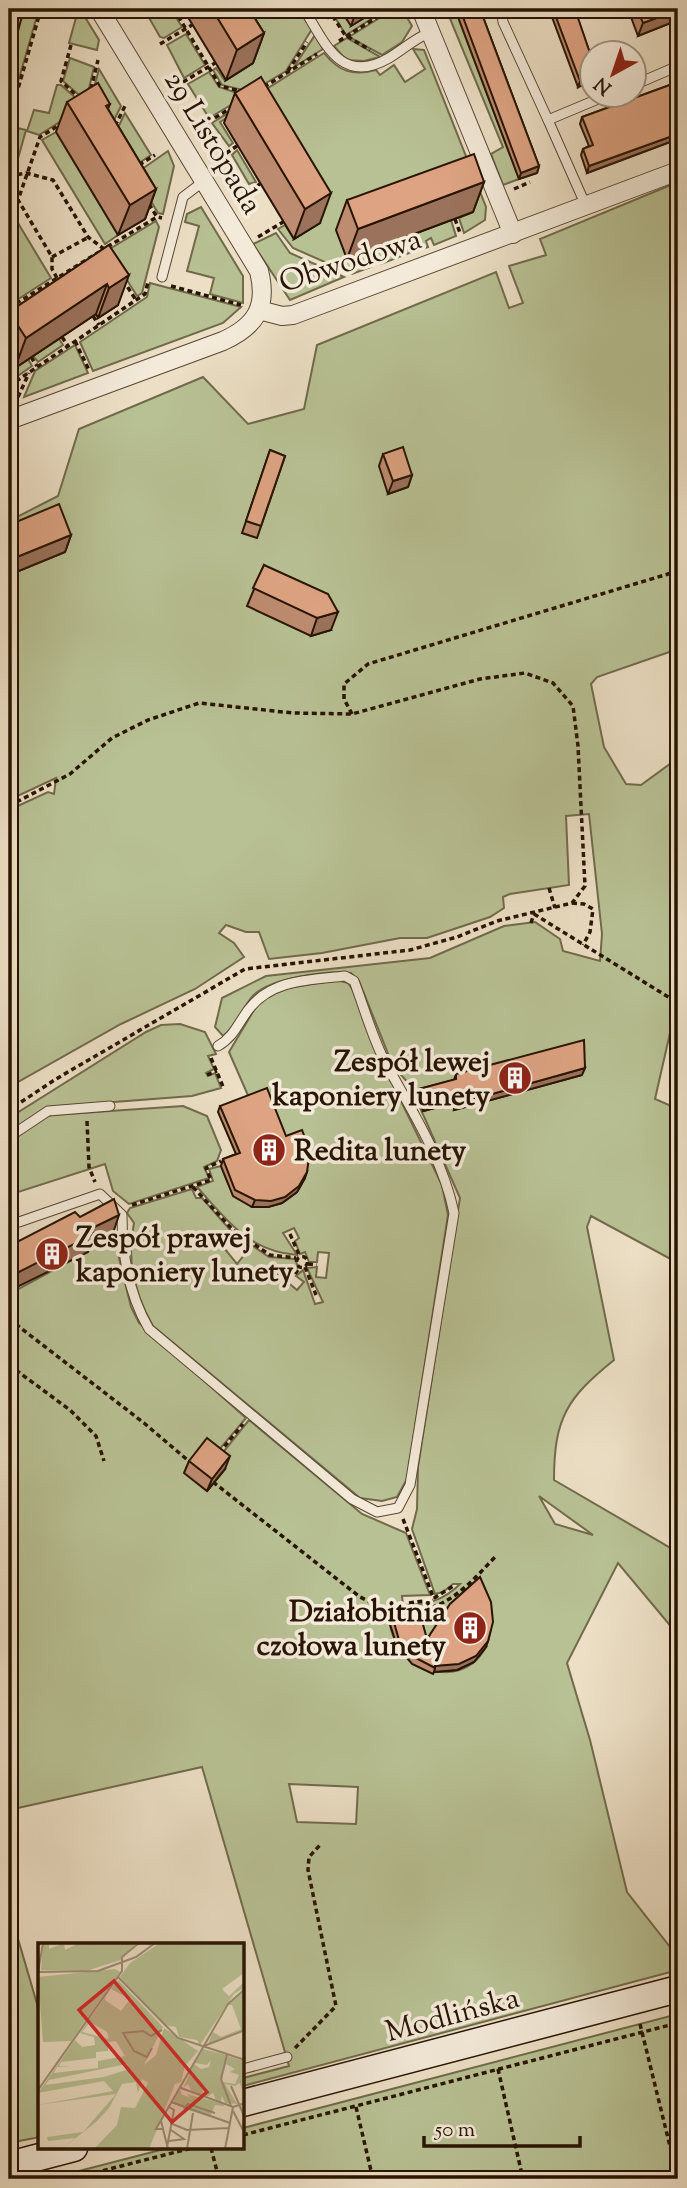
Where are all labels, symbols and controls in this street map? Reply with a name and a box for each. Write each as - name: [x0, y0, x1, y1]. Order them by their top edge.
- north arrow: [578, 38, 648, 108]
- street label: 29 Listopada: [152, 63, 272, 223]
- text: N: [589, 70, 618, 100]
- street label: Obwodowa: [274, 219, 428, 306]
- place label: Zespół lewej kaponiery lunety: [272, 1042, 490, 1119]
- building icon: Zespół lewej kaponiery lunety: [496, 1059, 534, 1097]
- building icon: Redita lunety: [250, 1131, 288, 1169]
- place label: Redita lunety: [294, 1131, 466, 1174]
- place label: Zespół prawej kaponiery lunety: [75, 1218, 293, 1295]
- building icon: Zespół prawej kaponiery lunety: [33, 1235, 71, 1273]
- place label: Działobitnia czołowa lunety: [257, 1592, 446, 1669]
- building icon: Działobitnia czołowa lunety: [451, 1609, 489, 1647]
- inset map: [38, 1943, 245, 2150]
- street label: Modlińska: [381, 1978, 525, 2055]
- scale bar: [424, 2104, 580, 2148]
- text: 50 m: [434, 2116, 475, 2146]

